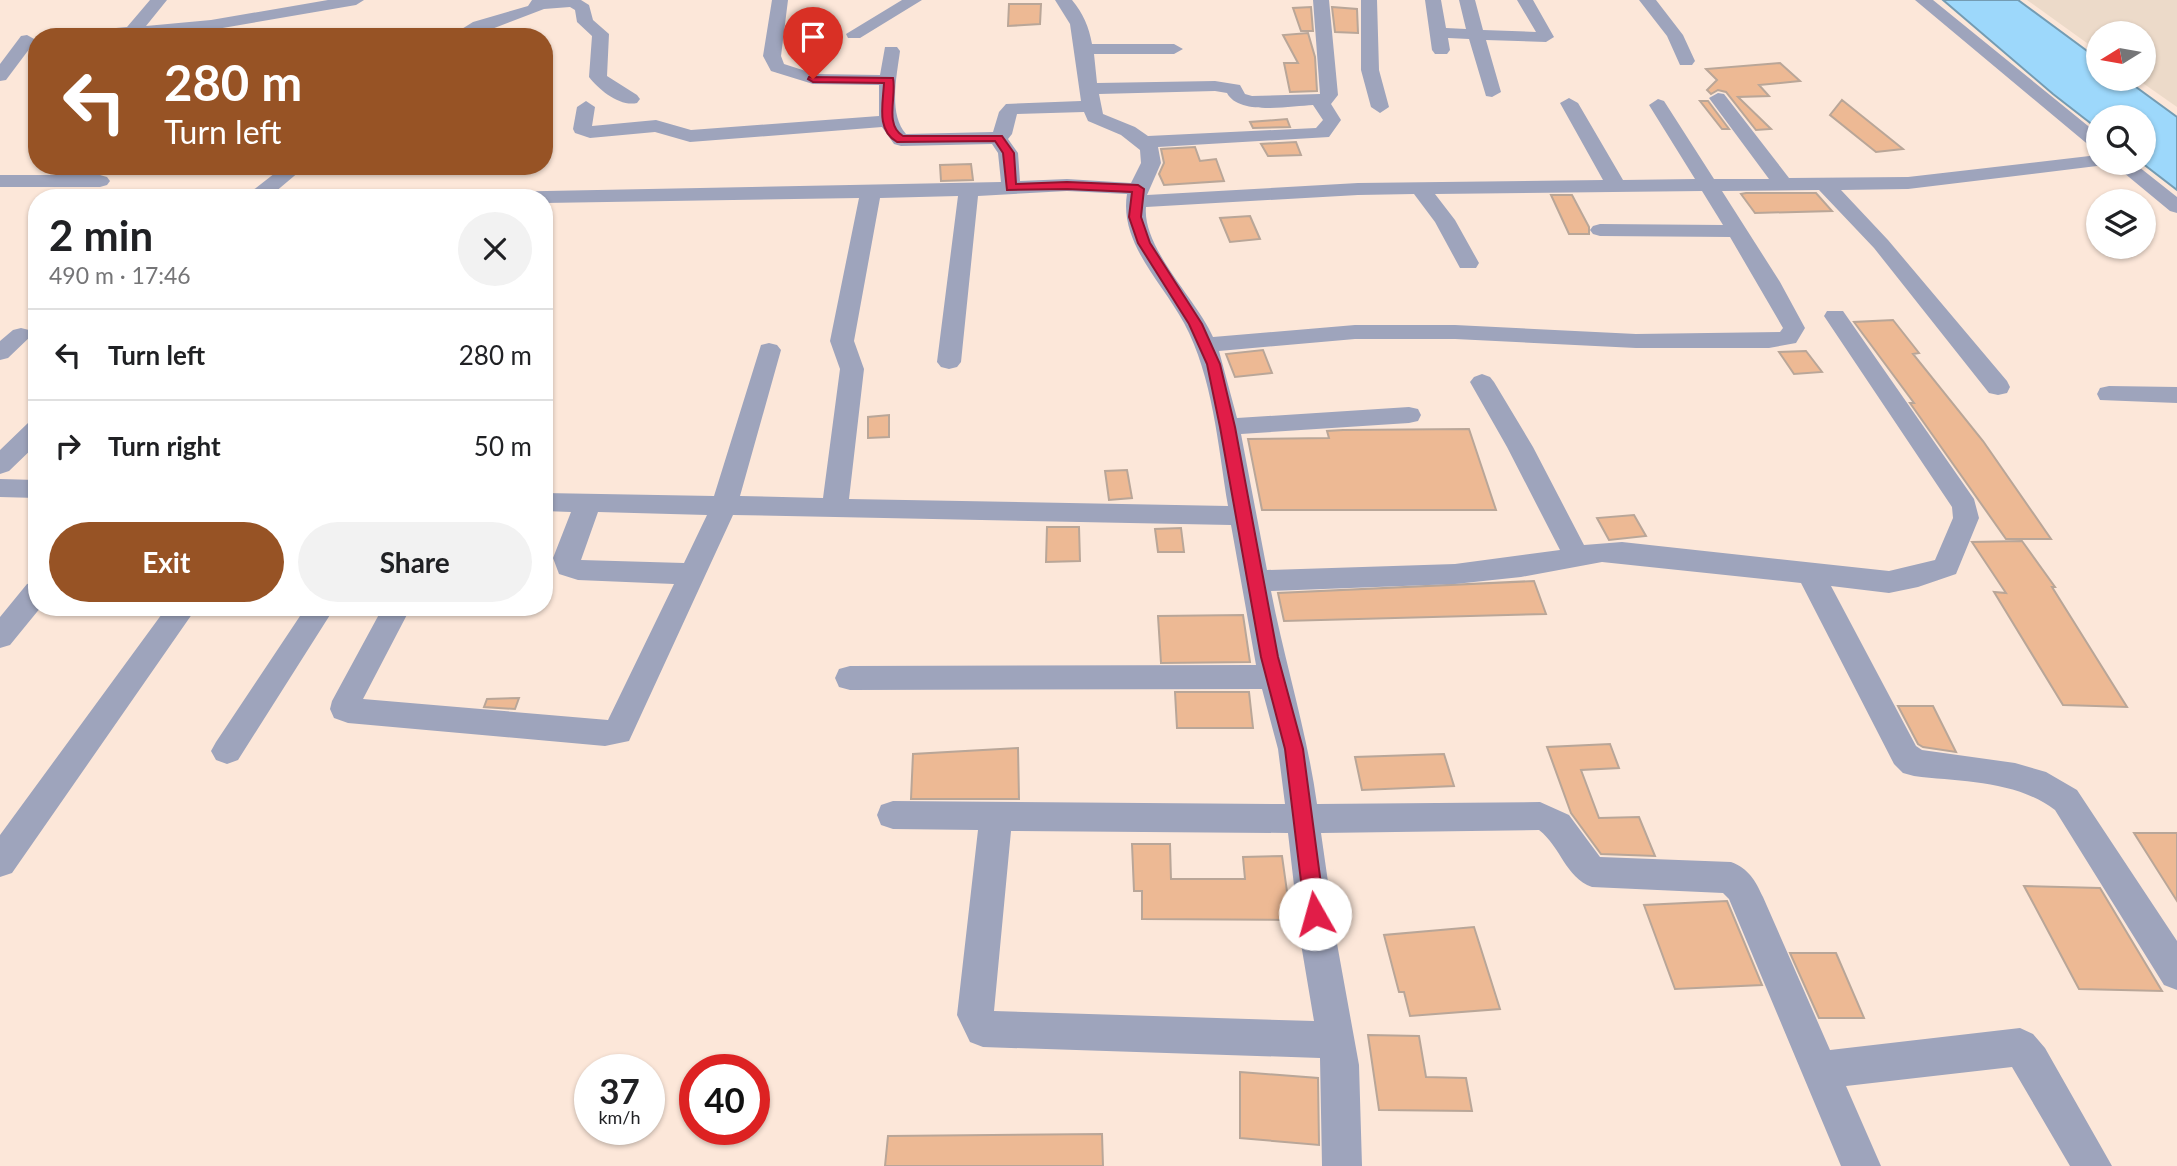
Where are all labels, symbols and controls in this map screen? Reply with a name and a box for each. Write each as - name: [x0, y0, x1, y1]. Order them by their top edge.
- pin: [783, 7, 843, 79]
- icon: arrive: [794, 18, 832, 56]
- north arrow: [2086, 21, 2156, 91]
- map controls: [2086, 21, 2156, 259]
- text: 280 m: [164, 53, 302, 111]
- icon: left: [49, 56, 140, 147]
- button: search: [2086, 105, 2156, 175]
- text: Turn left: [164, 112, 281, 151]
- button: layers: [2086, 189, 2156, 259]
- text: 2 min: [49, 210, 153, 260]
- button: close: [458, 212, 532, 286]
- text: 490 m · 17:46: [49, 261, 191, 289]
- icon: left: [49, 336, 87, 374]
- text: Turn left: [108, 339, 205, 371]
- text: 280 m: [459, 339, 532, 371]
- icon: right: [49, 427, 87, 465]
- text: Turn right: [108, 430, 221, 462]
- text: 50 m: [474, 430, 532, 462]
- button: Exit: [49, 522, 284, 602]
- button: Share: [298, 522, 532, 602]
- position arrow: [1278, 877, 1352, 951]
- speed limit sign: 40: [679, 1054, 770, 1145]
- text: 37: [599, 1069, 640, 1111]
- text: km/h: [598, 1106, 641, 1128]

